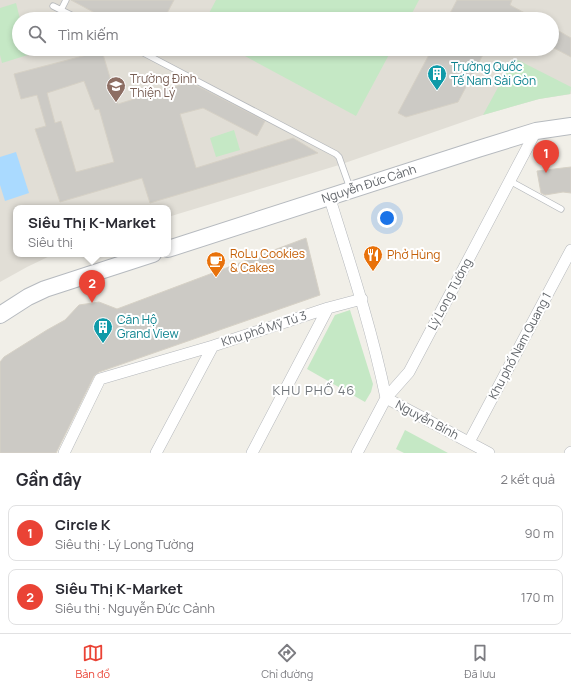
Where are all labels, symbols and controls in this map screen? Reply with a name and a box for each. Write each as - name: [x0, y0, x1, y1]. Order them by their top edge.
- search box: [12, 12, 559, 56]
- icon: search: [26, 23, 48, 45]
- text: Tìm kiếm: [58, 24, 118, 45]
- place label: Trường Quốc Tế Nam Sài Gòn: [451, 58, 536, 89]
- building icon: Trường Quốc Tế Nam Sài Gòn: [426, 63, 448, 91]
- place label: Trường Đinh Thiện Lý: [130, 70, 197, 101]
- school or university icon: Trường Đinh Thiện Lý: [105, 75, 127, 103]
- pin: 1: [533, 140, 559, 173]
- street label: Nguyễn Đức Cảnh: [319, 160, 418, 207]
- popup: [13, 205, 171, 257]
- your location: [377, 208, 397, 228]
- text: Siêu Thị K-Market: [28, 212, 156, 233]
- text: Siêu thị: [28, 233, 73, 251]
- restaurant icon: Phở Hùng: [362, 244, 384, 272]
- place label: RoLu Cookies & Cakes: [230, 245, 305, 276]
- place label: Phở Hùng: [387, 246, 440, 263]
- cafe icon: RoLu Cookies & Cakes: [205, 250, 227, 278]
- street label: Lý Long Tường: [423, 255, 476, 333]
- pin: 2: [79, 270, 105, 303]
- street label: Khu phố Nam Quang 1: [484, 289, 555, 402]
- street label: Khu phố Mỹ Tú 3: [219, 307, 309, 350]
- place label: Căn Hộ Grand View: [117, 311, 179, 342]
- building icon: Căn Hộ Grand View: [92, 316, 114, 344]
- district label: KHU PHỐ 46: [273, 381, 355, 399]
- street label: Nguyễn Bính: [393, 396, 462, 443]
- text: Gần đây: [16, 468, 82, 491]
- text: 2 kết quả: [501, 470, 555, 488]
- text: Circle K: [55, 514, 110, 535]
- text: 1: [27, 524, 33, 542]
- text: 90 m: [524, 524, 554, 542]
- text: Siêu thị · Lý Long Tường: [55, 535, 194, 553]
- text: Siêu Thị K-Market: [55, 578, 183, 599]
- text: 2: [26, 588, 34, 606]
- text: 170 m: [521, 588, 554, 606]
- text: Siêu thị · Nguyễn Đức Cảnh: [55, 599, 215, 617]
- tab: Bản đồ: [76, 642, 110, 681]
- tab: Chỉ đường: [261, 642, 313, 681]
- tab: Đã lưu: [464, 642, 495, 681]

